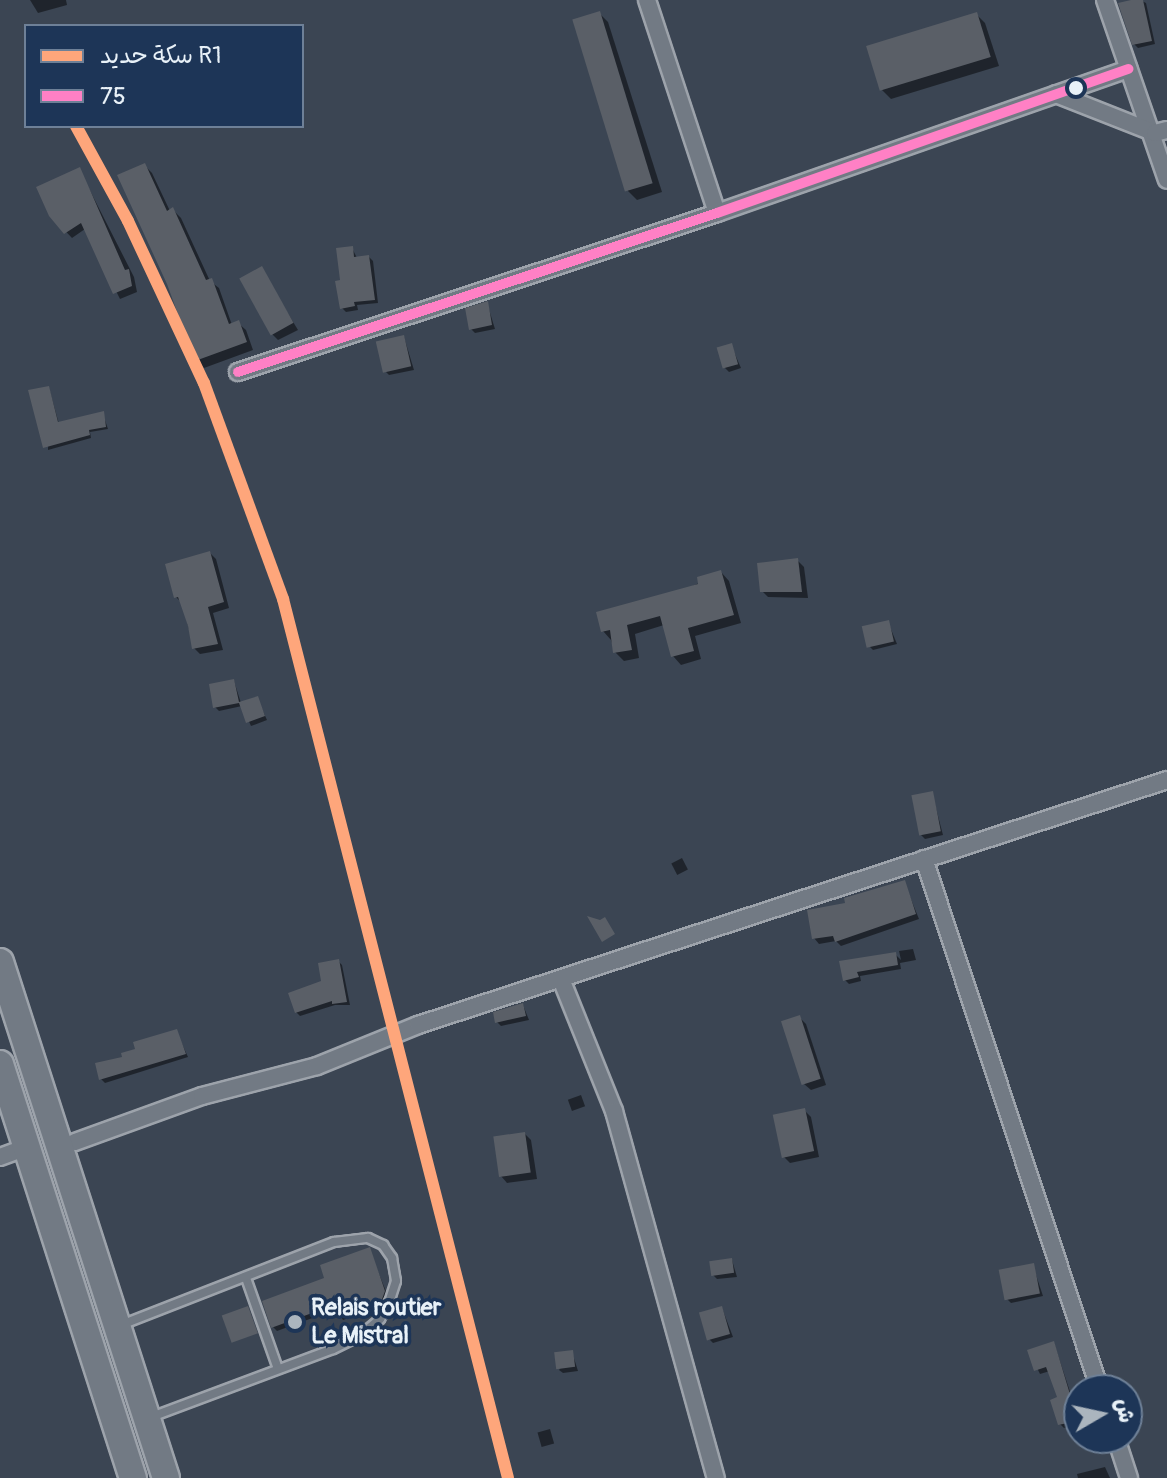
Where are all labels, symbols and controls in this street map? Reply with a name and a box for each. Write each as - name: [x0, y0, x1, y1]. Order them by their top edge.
- legend: [24, 24, 304, 128]
- text: سكة حديد R1: [100, 41, 222, 70]
- unlabelled marker: [1068, 80, 1084, 96]
- text: 75: [100, 82, 126, 111]
- place label: Relais routier Le Mistral: [311, 1294, 441, 1350]
- marker: Relais routier Le Mistral: [286, 1313, 304, 1331]
- north arrow: [1063, 1374, 1143, 1454]
- text: ش: [1109, 1396, 1140, 1425]

